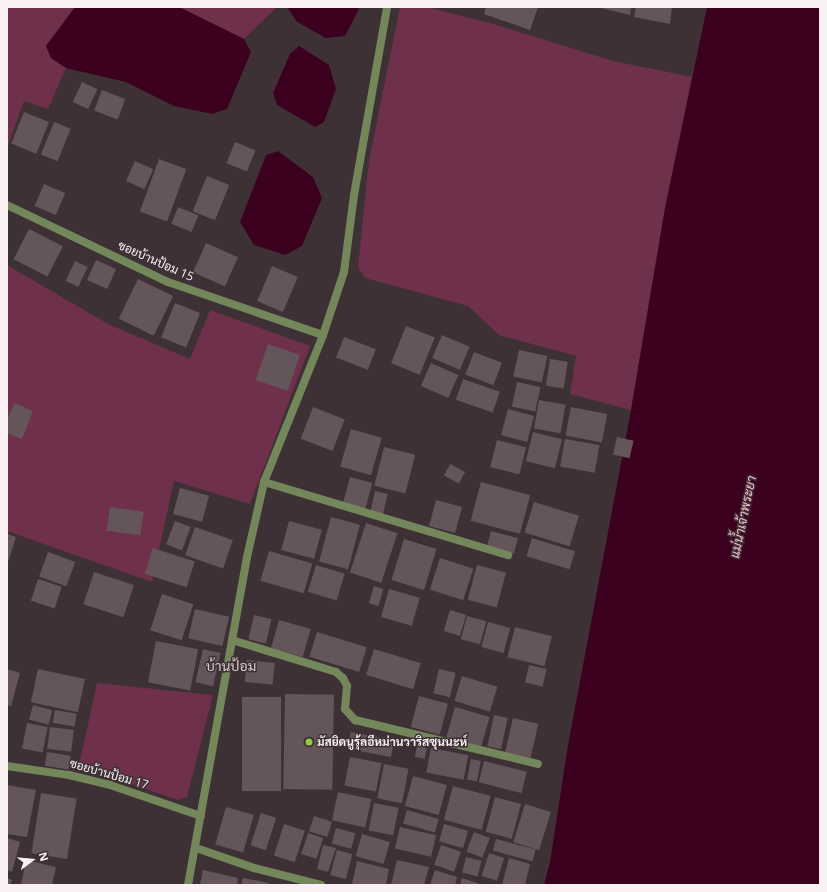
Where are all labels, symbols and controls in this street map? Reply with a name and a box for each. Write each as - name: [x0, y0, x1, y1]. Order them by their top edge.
- street label: ซอยบ้านป้อม 15: [116, 238, 196, 284]
- water label: แม่น้ำเจ้าพระยา: [727, 474, 759, 560]
- district label: บ้านป้อม: [206, 658, 256, 674]
- place label: มัสยิดนูรุ้ลอีหม่านวาริสซุนนะห์: [317, 735, 467, 749]
- marker: มัสยิดนูรุ้ลอีหม่านวาริสซุนนะห์: [304, 737, 314, 747]
- street label: ซอยบ้านป้อม 17: [68, 756, 150, 792]
- north arrow: [12, 840, 52, 880]
- text: N: [36, 850, 52, 863]

